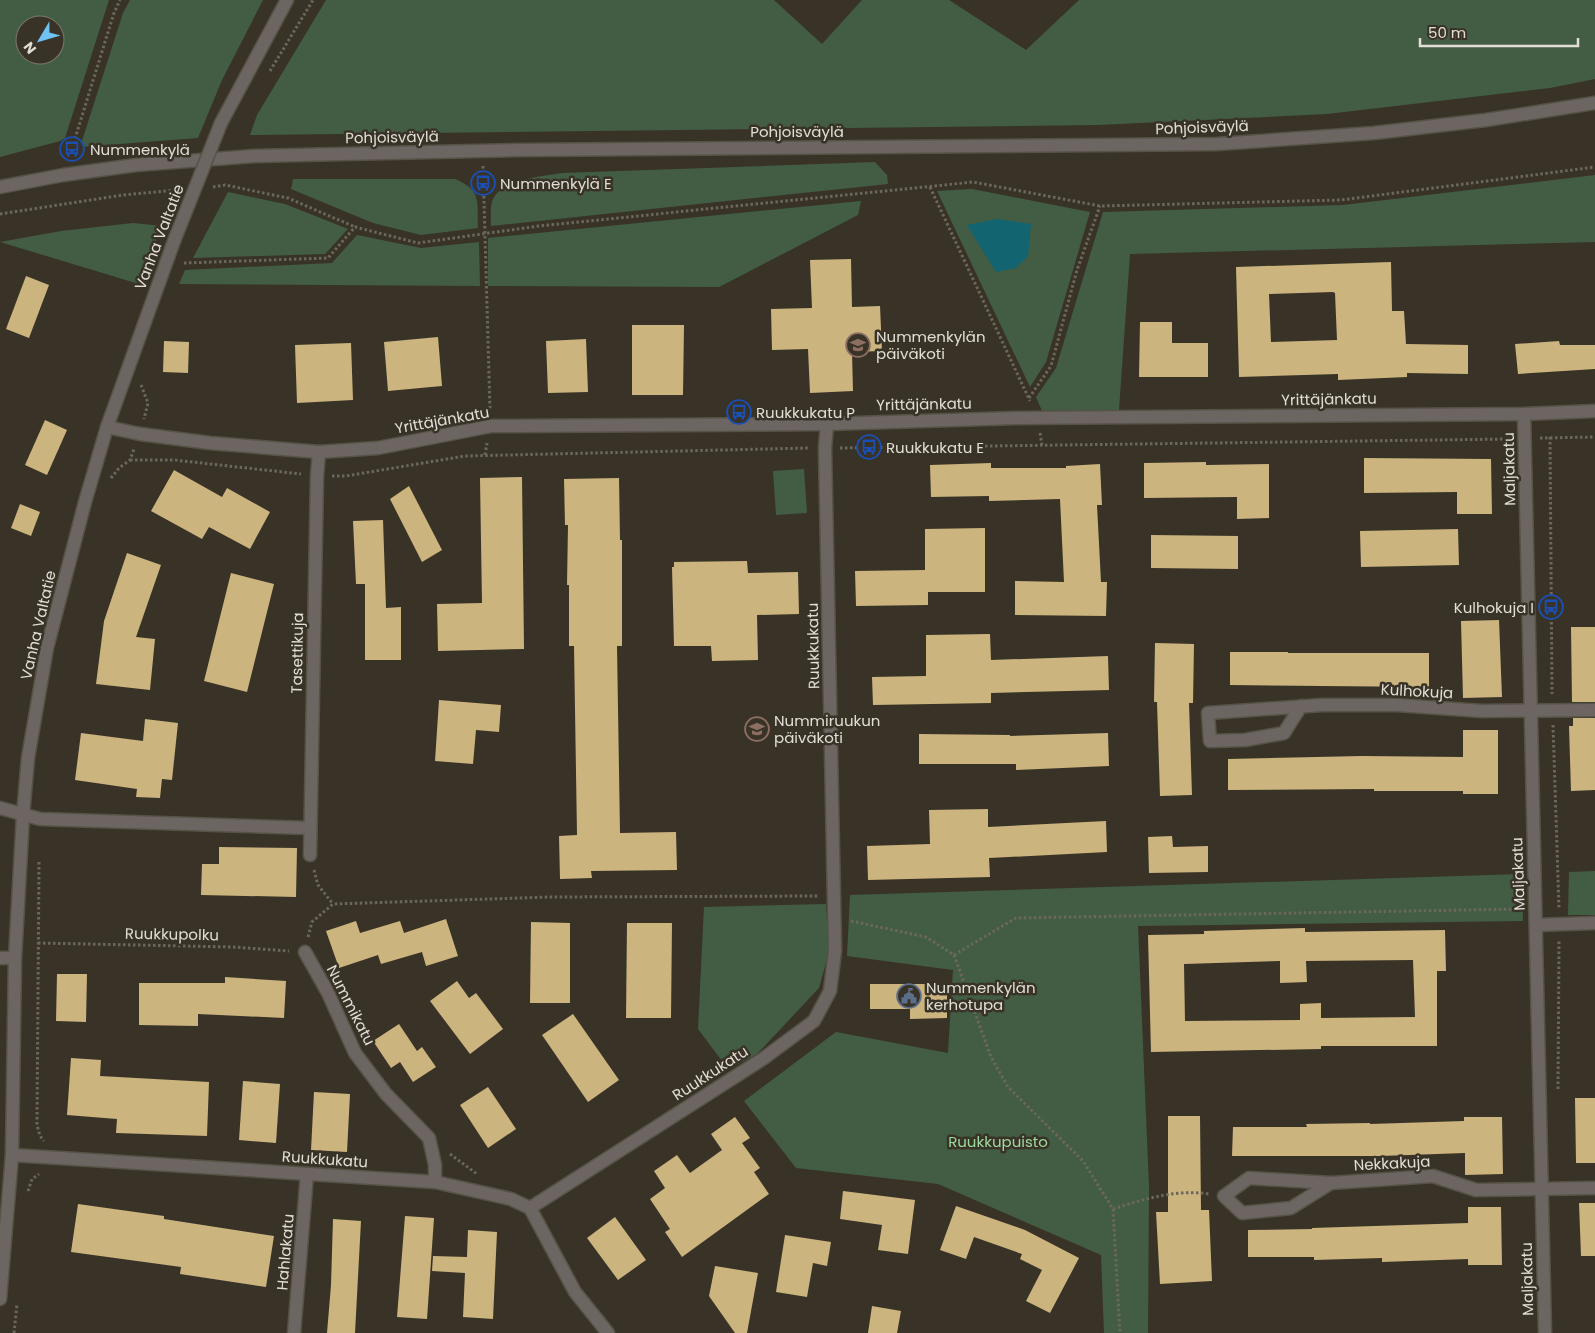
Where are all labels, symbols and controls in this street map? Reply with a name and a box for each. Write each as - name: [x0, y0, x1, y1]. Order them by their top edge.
- north arrow: [15, 15, 65, 65]
- scale bar: [1420, 15, 1578, 47]
- text: 50 m: [1428, 22, 1466, 43]
- text: N: [19, 38, 41, 58]
- street label: Pohjoisväylä: [1155, 115, 1249, 139]
- street label: Pohjoisväylä: [750, 121, 844, 142]
- street label: Pohjoisväylä: [345, 126, 439, 148]
- bus stop icon: Nummenkylä: [59, 136, 85, 162]
- place label: Nummenkylä: [90, 139, 190, 160]
- bus stop icon: Nummenkylä E: [470, 170, 496, 196]
- place label: Nummenkylä E: [500, 173, 612, 194]
- street label: Vanha Valtatie: [129, 181, 189, 293]
- place label: Nummenkylän päiväkoti: [876, 326, 986, 364]
- school or university icon: Nummenkylän päiväkoti: [845, 332, 871, 358]
- street label: Yrittäjänkatu: [1281, 388, 1377, 410]
- street label: Yrittäjänkatu: [876, 393, 972, 415]
- bus stop icon: Ruukkukatu P: [726, 399, 752, 425]
- street label: Yrittäjänkatu: [393, 401, 491, 439]
- place label: Ruukkukatu P: [756, 402, 855, 423]
- street label: Maljakatu: [1498, 432, 1520, 506]
- bus stop icon: Ruukkukatu E: [856, 434, 882, 460]
- place label: Ruukkukatu E: [886, 437, 984, 458]
- street label: Vanha Valtatie: [15, 568, 61, 682]
- bus stop icon: Kulhokuja I: [1538, 594, 1564, 620]
- place label: Kulhokuja I: [1454, 597, 1534, 618]
- street label: Ruukkukatu: [802, 603, 824, 689]
- street label: Tasettikuja: [286, 612, 308, 694]
- street label: Kulhokuja: [1380, 679, 1454, 703]
- place label: Nummiruukun päiväkoti: [774, 710, 880, 748]
- school or university icon: Nummiruukun päiväkoti: [744, 716, 770, 742]
- street label: Maljakatu: [1506, 837, 1530, 911]
- street label: Ruukkupolku: [125, 923, 219, 945]
- street label: Nummikatu: [322, 961, 380, 1049]
- place label: Nummenkylän kerhotupa: [926, 977, 1036, 1015]
- public building icon: Nummenkylän kerhotupa: [896, 983, 922, 1009]
- street label: Ruukkukatu: [668, 1041, 752, 1105]
- park label: Ruukkupuisto: [948, 1131, 1048, 1152]
- street label: Ruukkukatu: [281, 1146, 369, 1172]
- street label: Nekkakuja: [1353, 1151, 1431, 1175]
- street label: Hahlakatu: [271, 1213, 299, 1291]
- street label: Maljakatu: [1516, 1242, 1538, 1316]

